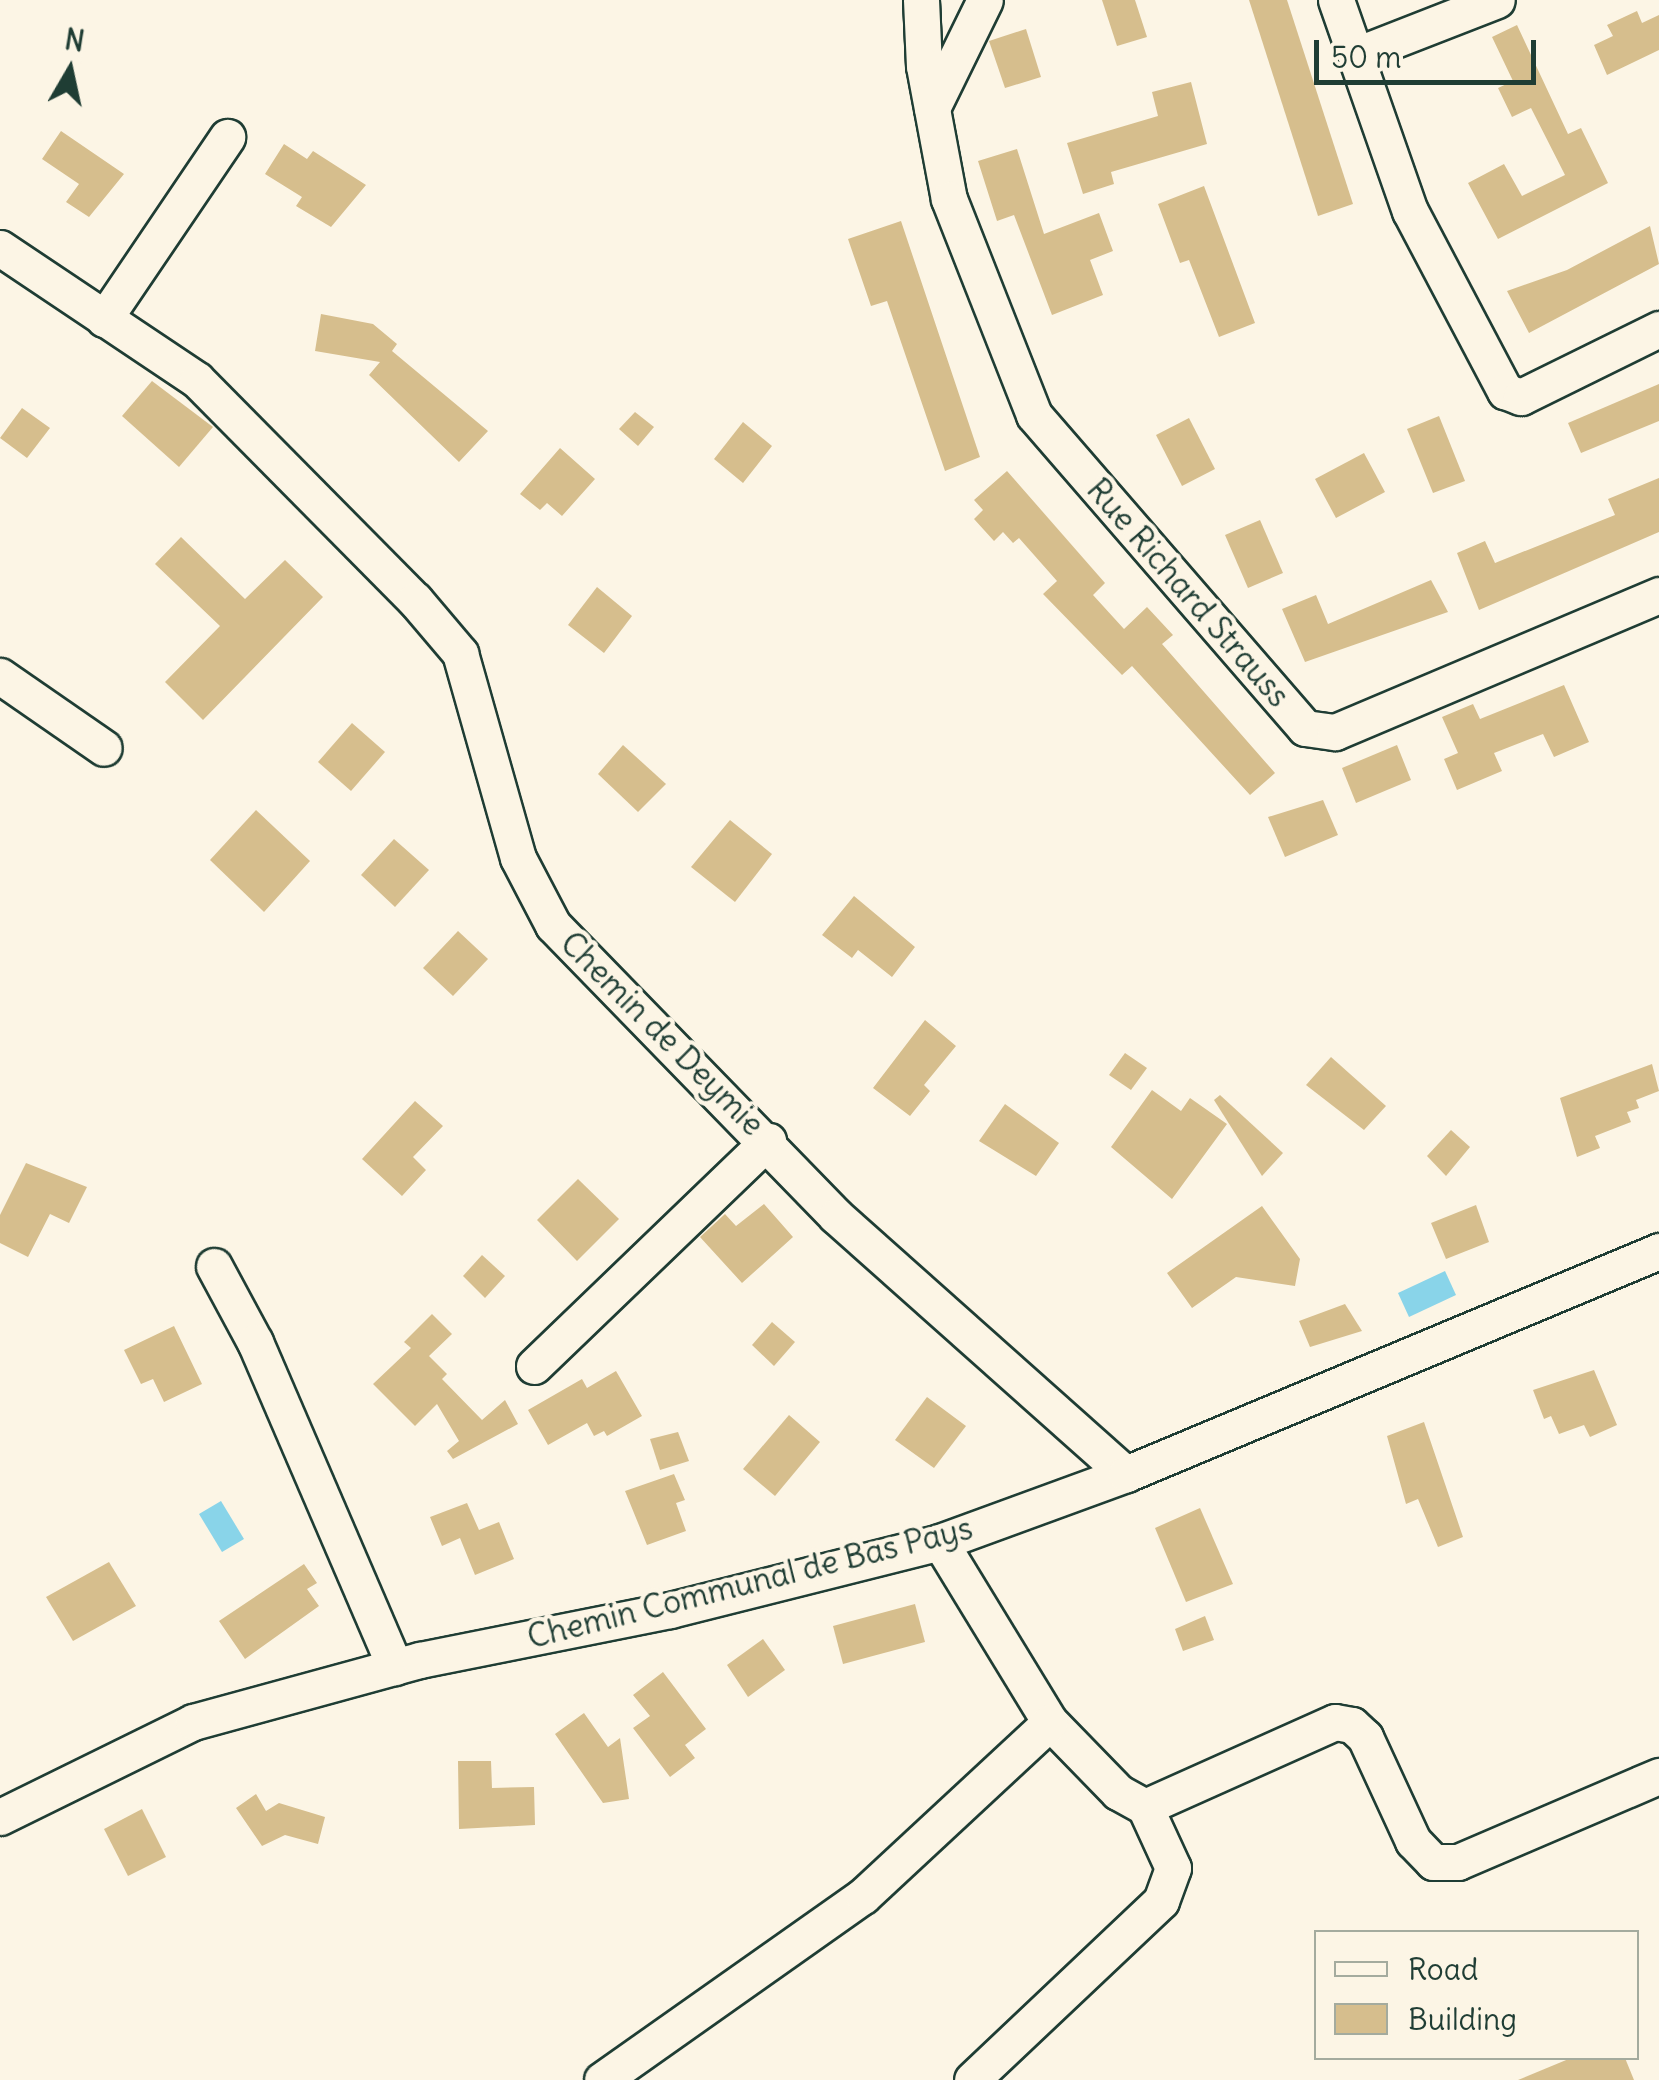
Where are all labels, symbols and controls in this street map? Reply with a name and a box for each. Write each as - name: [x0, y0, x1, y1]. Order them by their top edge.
- north arrow: [20, 20, 120, 120]
- scale bar: [1319, 20, 1542, 82]
- text: N: [62, 21, 87, 60]
- text: 50 m: [1331, 38, 1401, 76]
- street label: Rue Richard Strauss: [1078, 471, 1298, 715]
- street label: Chemin de Deymie: [552, 924, 772, 1144]
- street label: Chemin Communal de Bas Pays: [523, 1509, 977, 1657]
- legend: [1314, 1930, 1639, 2060]
- text: Road: [1408, 1950, 1478, 1988]
- text: Building: [1408, 2000, 1517, 2038]

